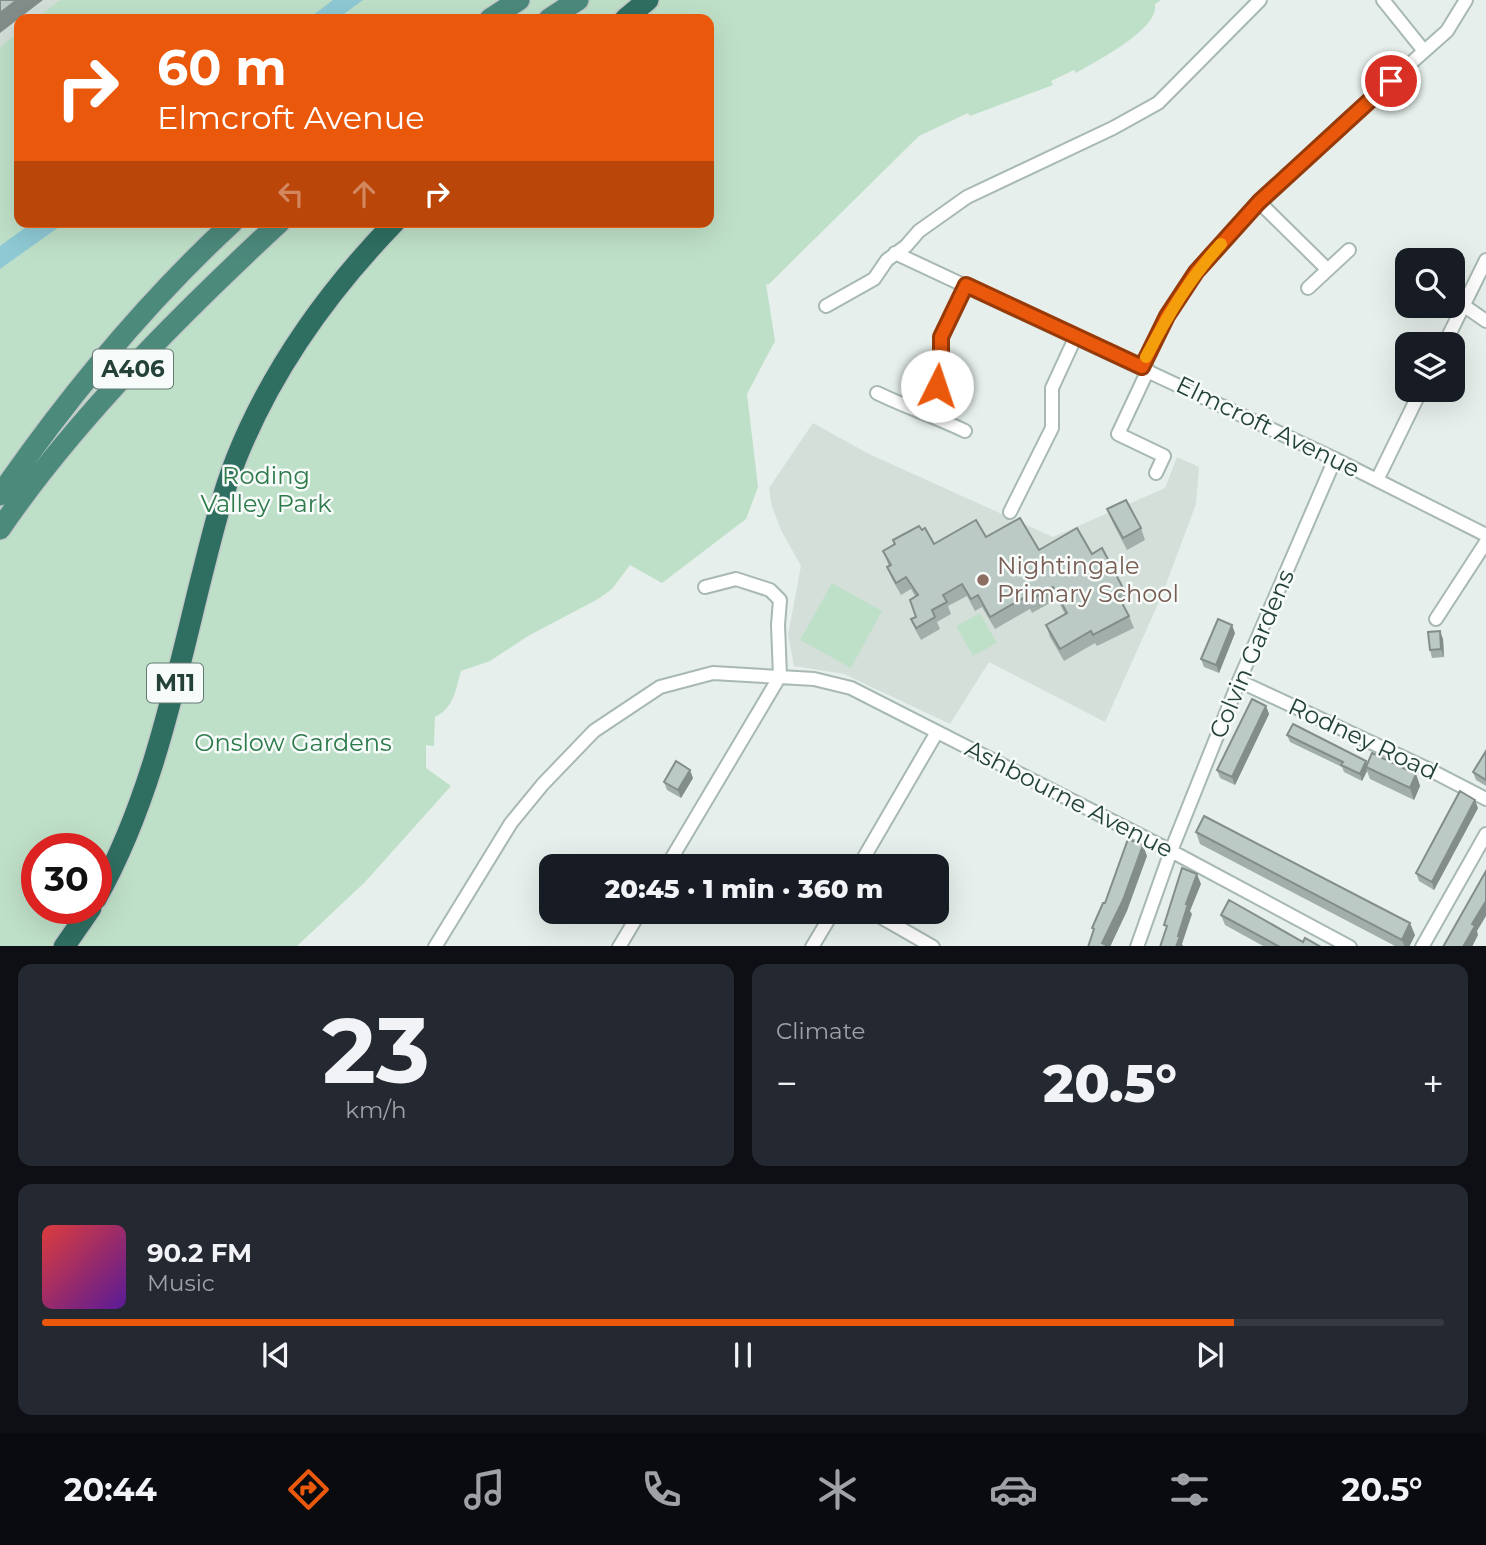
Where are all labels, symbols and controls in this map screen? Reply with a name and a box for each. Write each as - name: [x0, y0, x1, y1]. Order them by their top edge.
- text: 60 m: [157, 38, 287, 97]
- icon: right: [42, 42, 133, 133]
- pin: [1361, 51, 1421, 111]
- icon: arrive: [1372, 62, 1410, 100]
- text: Elmcroft Avenue: [157, 98, 424, 137]
- icon: left: [272, 175, 310, 213]
- icon: ahead: [345, 175, 383, 213]
- icon: right: [418, 175, 456, 213]
- map controls: [1395, 248, 1465, 402]
- button: search: [1395, 248, 1465, 318]
- button: layers: [1395, 332, 1465, 402]
- position arrow: [900, 349, 974, 423]
- road number: A406: [93, 350, 173, 388]
- street label: Elmcroft Avenue: [1172, 370, 1365, 484]
- park label: Roding Valley Park: [201, 461, 332, 518]
- place label: Nightingale Primary School: [997, 551, 1179, 608]
- street label: Colvin Gardens: [1203, 565, 1300, 743]
- marker: Nightingale Primary School: [975, 572, 991, 588]
- road number: M11: [147, 664, 203, 702]
- street label: Rodney Road: [1284, 691, 1442, 786]
- park label: Onslow Gardens: [194, 728, 392, 757]
- street label: Ashbourne Avenue: [960, 734, 1178, 864]
- speed limit sign: 30: [21, 833, 112, 924]
- text: 20:45 · 1 min · 360 m: [605, 873, 883, 905]
- text: 23: [322, 995, 430, 1106]
- text: Climate: [776, 1017, 865, 1045]
- text: 20.5°: [1043, 1052, 1177, 1115]
- text: −: [776, 1060, 798, 1107]
- text: +: [1422, 1060, 1444, 1107]
- text: km/h: [345, 1096, 407, 1124]
- text: 90.2 FM: [147, 1237, 252, 1269]
- text: Music: [147, 1269, 215, 1297]
- icon: previous: [257, 1336, 295, 1374]
- icon: pause: [724, 1336, 762, 1374]
- icon: next: [1191, 1336, 1229, 1374]
- icon: directions: [284, 1465, 333, 1514]
- icon: music: [460, 1465, 509, 1514]
- icon: phone: [637, 1465, 686, 1514]
- icon: climate: [813, 1465, 862, 1514]
- icon: car: [989, 1465, 1038, 1514]
- icon: filters: [1165, 1465, 1214, 1514]
- text: 20:44: [64, 1470, 157, 1509]
- text: 20.5°: [1342, 1470, 1422, 1509]

